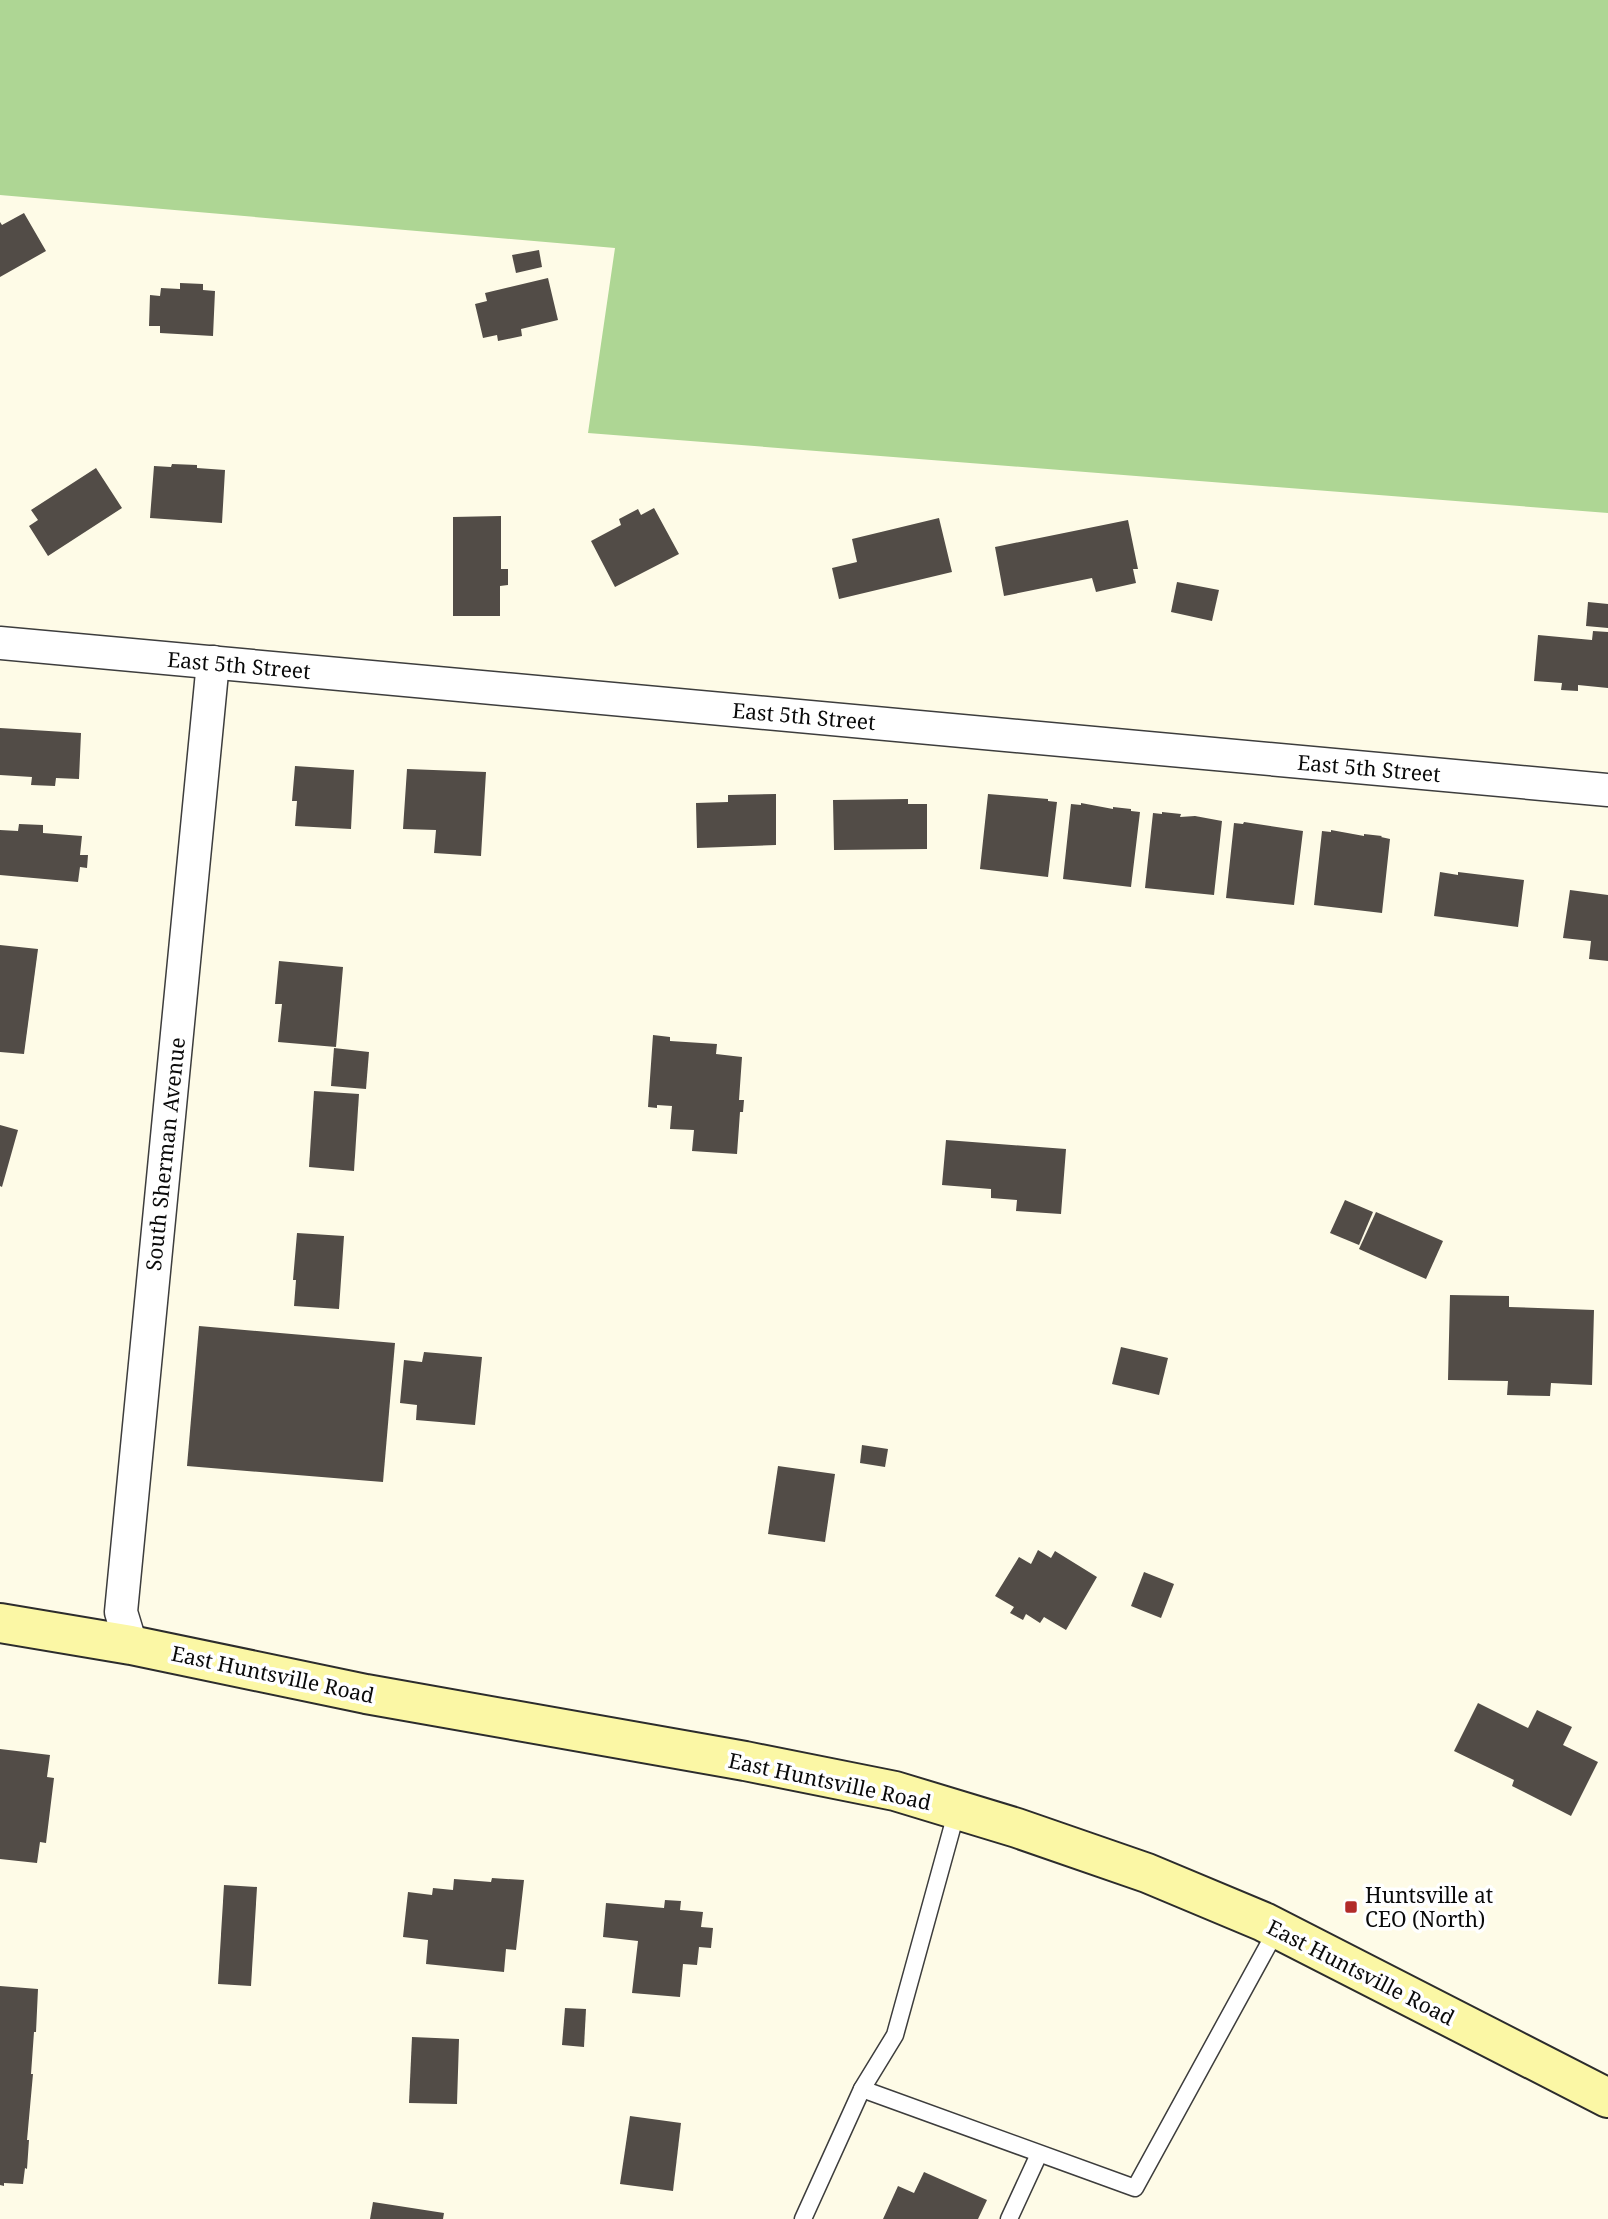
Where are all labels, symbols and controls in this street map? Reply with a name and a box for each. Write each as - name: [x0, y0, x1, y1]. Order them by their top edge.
- street label: East 5th Street: [166, 645, 312, 685]
- street label: East 5th Street: [731, 696, 877, 736]
- street label: East 5th Street: [1296, 748, 1442, 788]
- street label: South Sherman Avenue: [139, 1036, 191, 1272]
- street label: East Huntsville Road: [169, 1639, 377, 1709]
- street label: East Huntsville Road: [726, 1746, 934, 1816]
- place label: Huntsville at CEO (North): [1365, 1881, 1493, 1933]
- marker: Huntsville at CEO (North): [1343, 1899, 1359, 1915]
- street label: East Huntsville Road: [1262, 1913, 1460, 2031]

